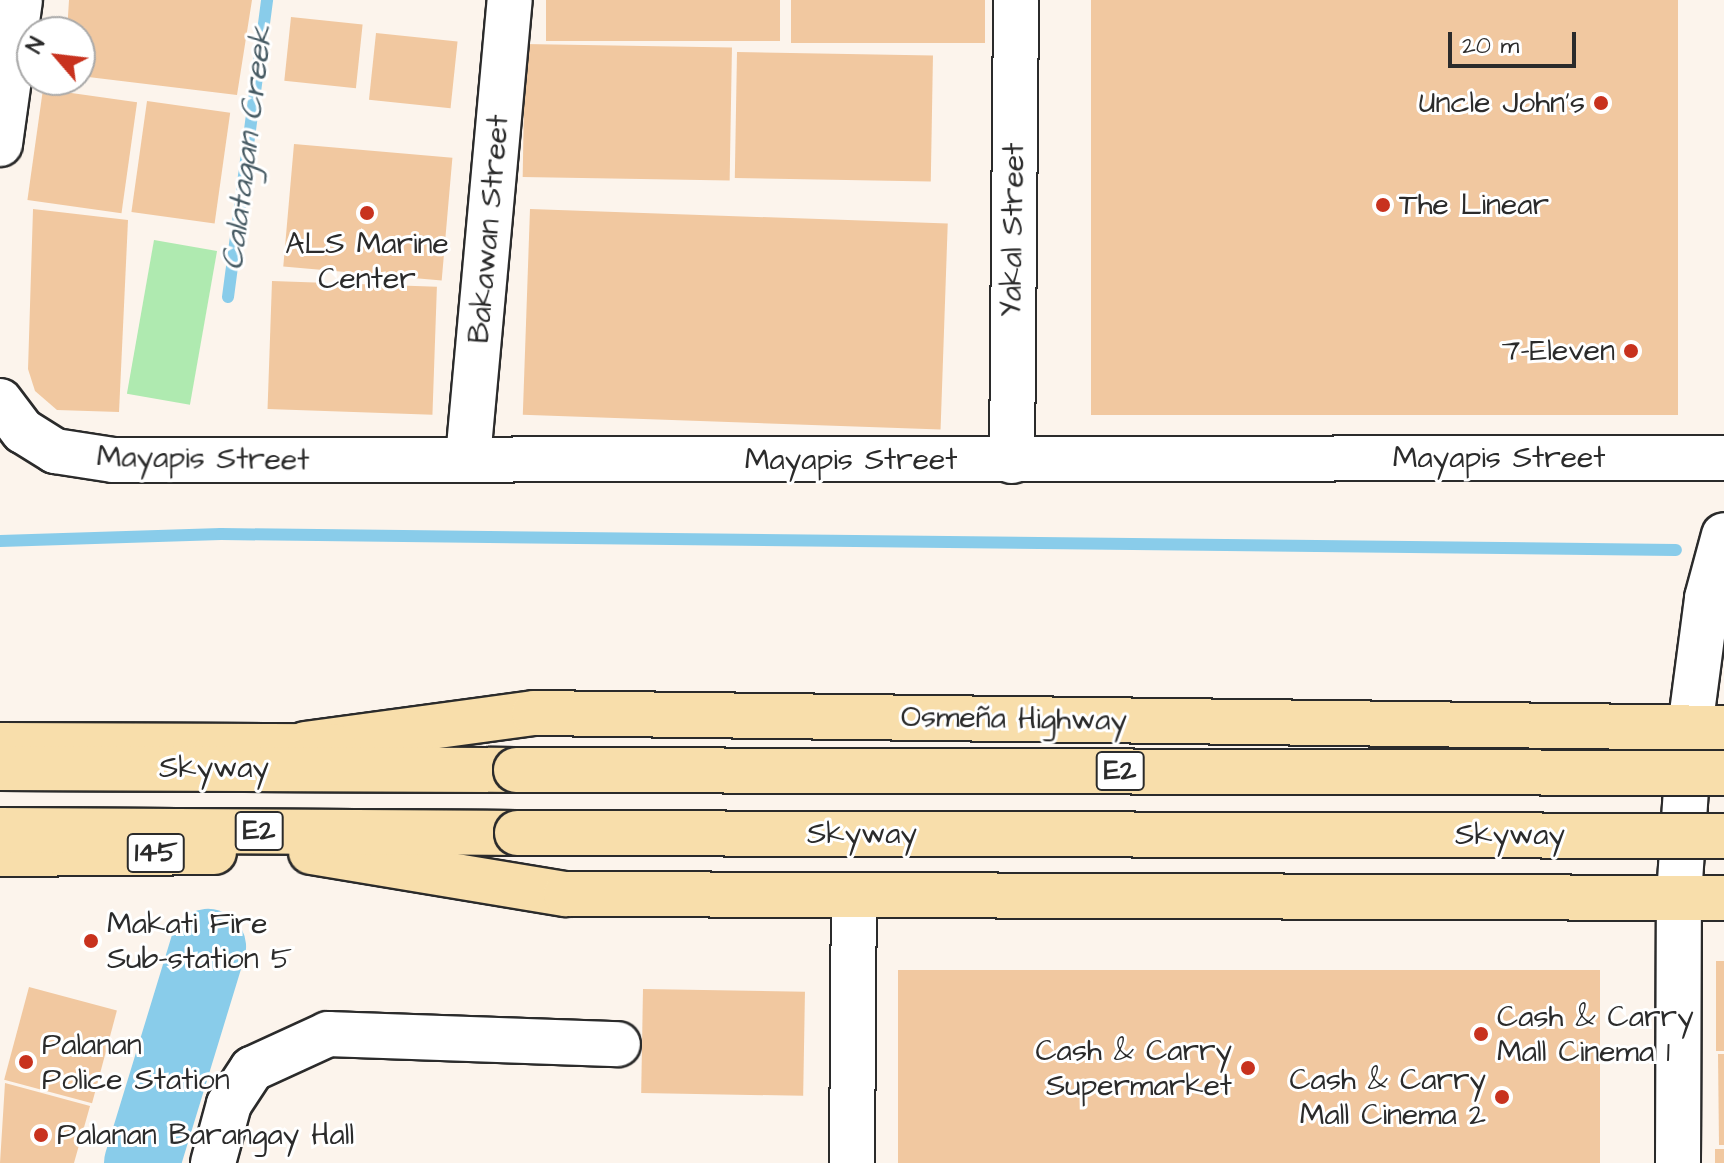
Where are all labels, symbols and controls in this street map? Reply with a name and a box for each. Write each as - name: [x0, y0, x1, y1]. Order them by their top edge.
- north arrow: [16, 16, 96, 96]
- scale bar: [1452, 16, 1580, 66]
- water label: Calatagan Creek: [214, 24, 282, 272]
- text: 20 m: [1462, 29, 1519, 63]
- text: N: [19, 32, 53, 59]
- place label: Uncle John's: [1419, 85, 1585, 121]
- marker: Uncle John's: [1592, 94, 1610, 112]
- street label: Bakawan Street: [461, 113, 517, 345]
- street label: Yakal Street: [993, 143, 1033, 317]
- place label: The Linear: [1399, 187, 1549, 223]
- marker: The Linear: [1374, 196, 1392, 214]
- marker: ALS Marine Center: [358, 204, 376, 222]
- place label: ALS Marine Center: [285, 226, 449, 296]
- place label: 7-Eleven: [1502, 333, 1615, 369]
- marker: 7-Eleven: [1622, 342, 1640, 360]
- street label: Mayapis Street: [96, 439, 310, 479]
- street label: Mayapis Street: [1393, 440, 1605, 476]
- street label: Mayapis Street: [745, 442, 957, 478]
- street label: Osmeña Highway: [901, 699, 1127, 739]
- road number: E2: [1094, 747, 1146, 795]
- street label: Skyway: [159, 750, 269, 786]
- road number: E2: [233, 807, 285, 855]
- street label: Skyway: [807, 816, 917, 852]
- street label: Skyway: [1455, 817, 1565, 853]
- road number: 145: [126, 829, 186, 877]
- place label: Makati Fire Sub-station 5: [107, 906, 292, 976]
- marker: Makati Fire Sub-station 5: [82, 932, 100, 950]
- place label: Cash & Carry Mall Cinema 1: [1497, 999, 1694, 1070]
- marker: Cash & Carry Mall Cinema 1: [1472, 1025, 1490, 1043]
- place label: Palanan Police Station: [42, 1027, 230, 1098]
- place label: Cash & Carry Supermarket: [1035, 1033, 1232, 1104]
- marker: Palanan Police Station: [17, 1053, 35, 1071]
- marker: Cash & Carry Supermarket: [1239, 1059, 1257, 1077]
- place label: Cash & Carry Mall Cinema 2: [1289, 1062, 1486, 1132]
- marker: Cash & Carry Mall Cinema 2: [1493, 1088, 1511, 1106]
- place label: Palanan Barangay Hall: [57, 1117, 354, 1153]
- marker: Palanan Barangay Hall: [32, 1126, 50, 1144]

